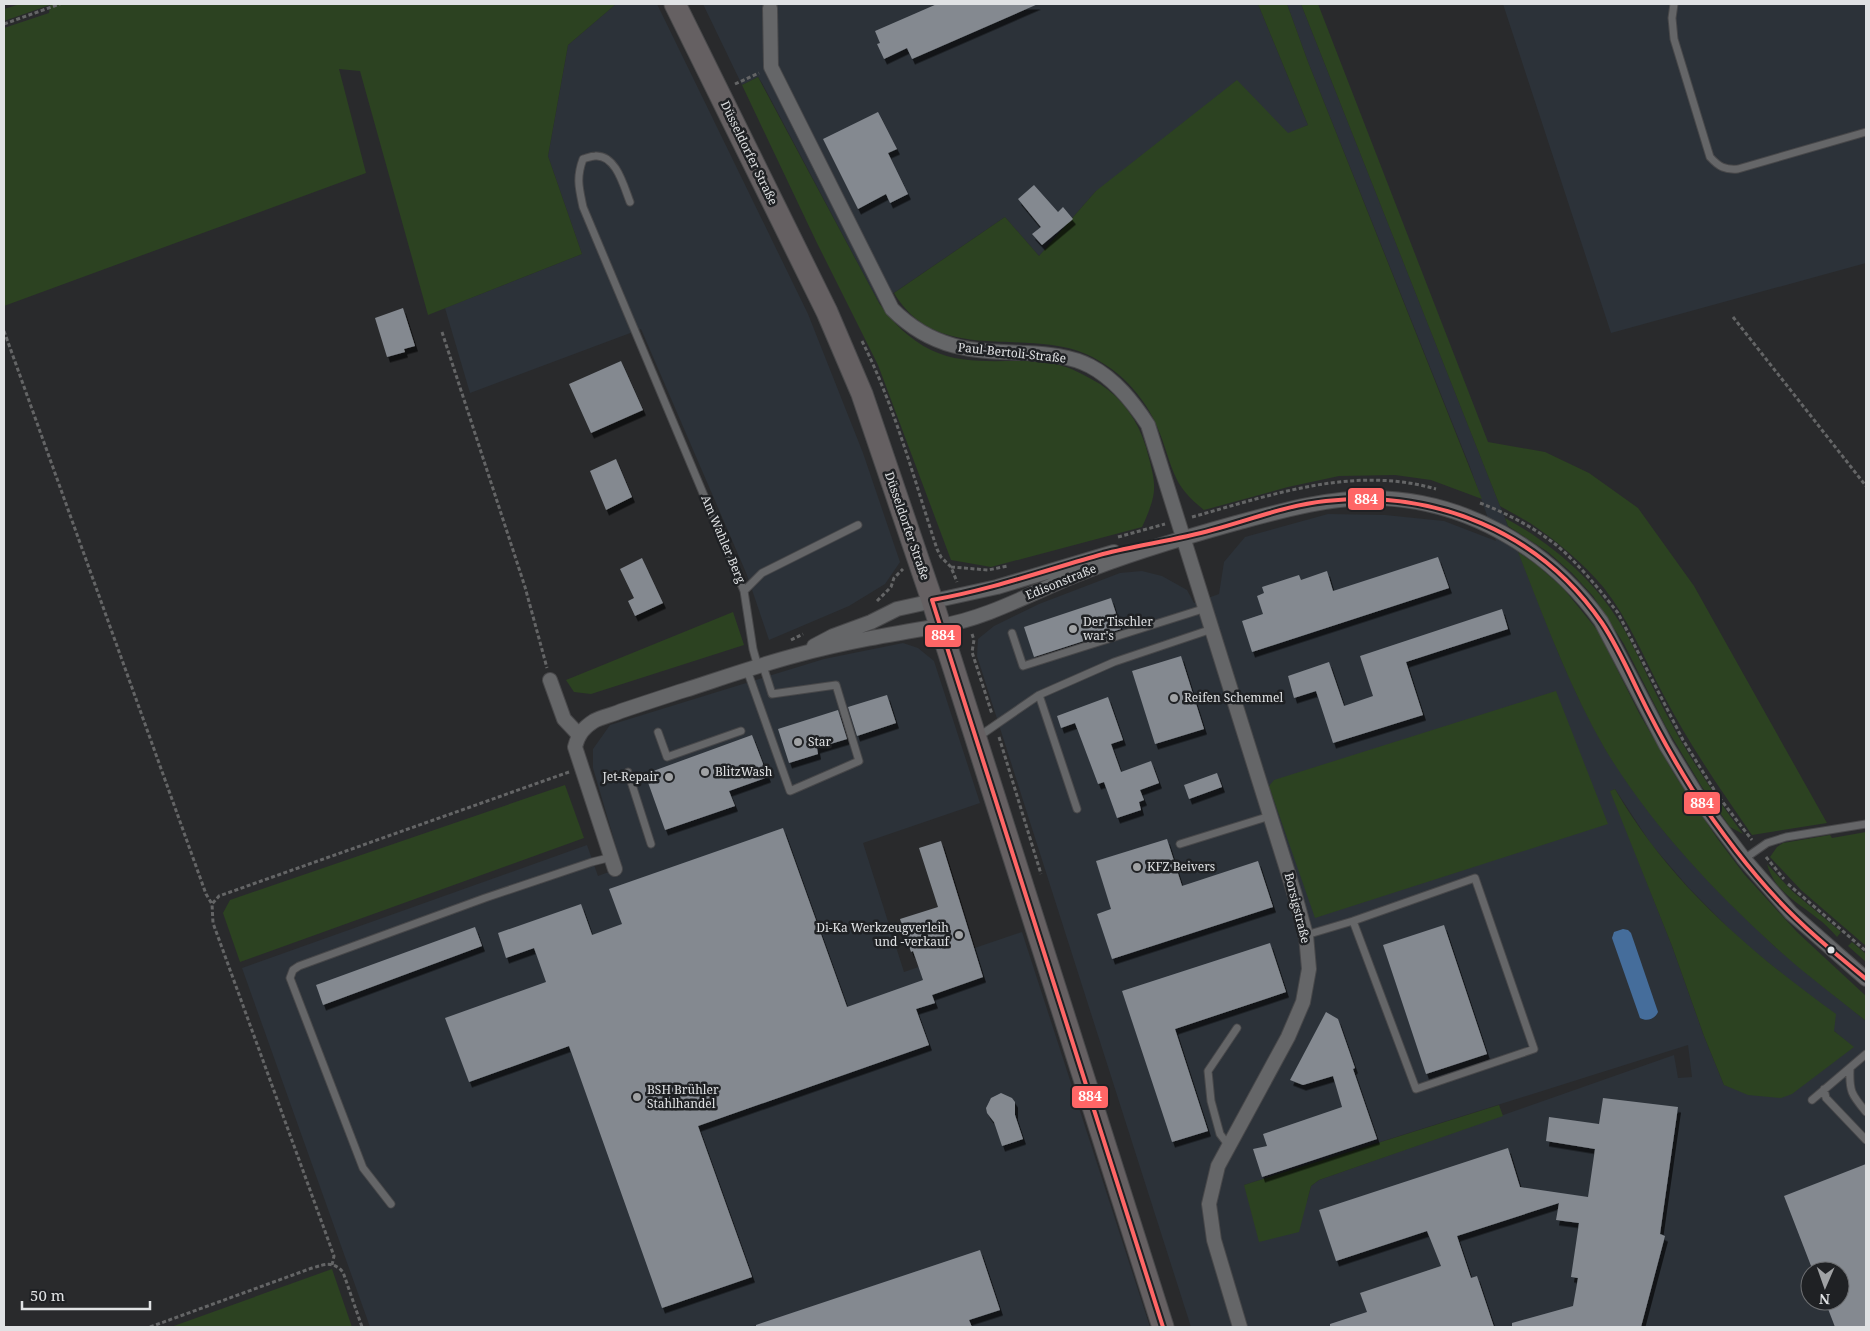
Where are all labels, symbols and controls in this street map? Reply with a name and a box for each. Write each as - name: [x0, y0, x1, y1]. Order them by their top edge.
- street label: Düsseldorfer Straße: [717, 98, 782, 208]
- street label: Paul-Bertoli-Straße: [957, 338, 1067, 367]
- street label: Düsseldorfer Straße: [881, 469, 934, 582]
- line badge: 884: [1347, 487, 1385, 511]
- text: 884: [1354, 489, 1378, 508]
- street label: Am Wahler Berg: [697, 492, 750, 586]
- street label: Edisonstraße: [1023, 560, 1099, 603]
- place label: Der Tischler war's: [1083, 613, 1153, 644]
- marker: Der Tischler war's: [1067, 623, 1079, 635]
- line badge: 884: [924, 624, 962, 648]
- text: 884: [931, 625, 955, 644]
- place label: Reifen Schemmel: [1184, 689, 1283, 706]
- marker: Reifen Schemmel: [1168, 692, 1180, 704]
- place label: Star: [808, 733, 832, 750]
- marker: Star: [792, 736, 804, 748]
- place label: BlitzWash: [715, 763, 773, 780]
- marker: BlitzWash: [699, 766, 711, 778]
- place label: Jet-Repair: [601, 768, 659, 785]
- marker: Jet-Repair: [663, 771, 675, 783]
- line badge: 884: [1683, 791, 1721, 815]
- text: 884: [1690, 793, 1714, 812]
- place label: KFZ Beivers: [1147, 858, 1215, 875]
- marker: KFZ Beivers: [1131, 861, 1143, 873]
- street label: Borsigstraße: [1281, 871, 1314, 945]
- place label: Di-Ka Werkzeugverleih und -verkauf: [816, 919, 951, 950]
- marker: Di-Ka Werkzeugverleih und -verkauf: [953, 929, 965, 941]
- unlabelled marker: [1826, 945, 1836, 955]
- place label: BSH Brühler Stahlhandel: [647, 1081, 719, 1112]
- line badge: 884: [1071, 1085, 1109, 1109]
- text: 884: [1078, 1086, 1102, 1105]
- marker: BSH Brühler Stahlhandel: [631, 1091, 643, 1103]
- north arrow: [1800, 1261, 1850, 1311]
- scale bar: [22, 1278, 150, 1310]
- text: 50 m: [30, 1285, 65, 1305]
- text: N: [1819, 1290, 1830, 1309]

